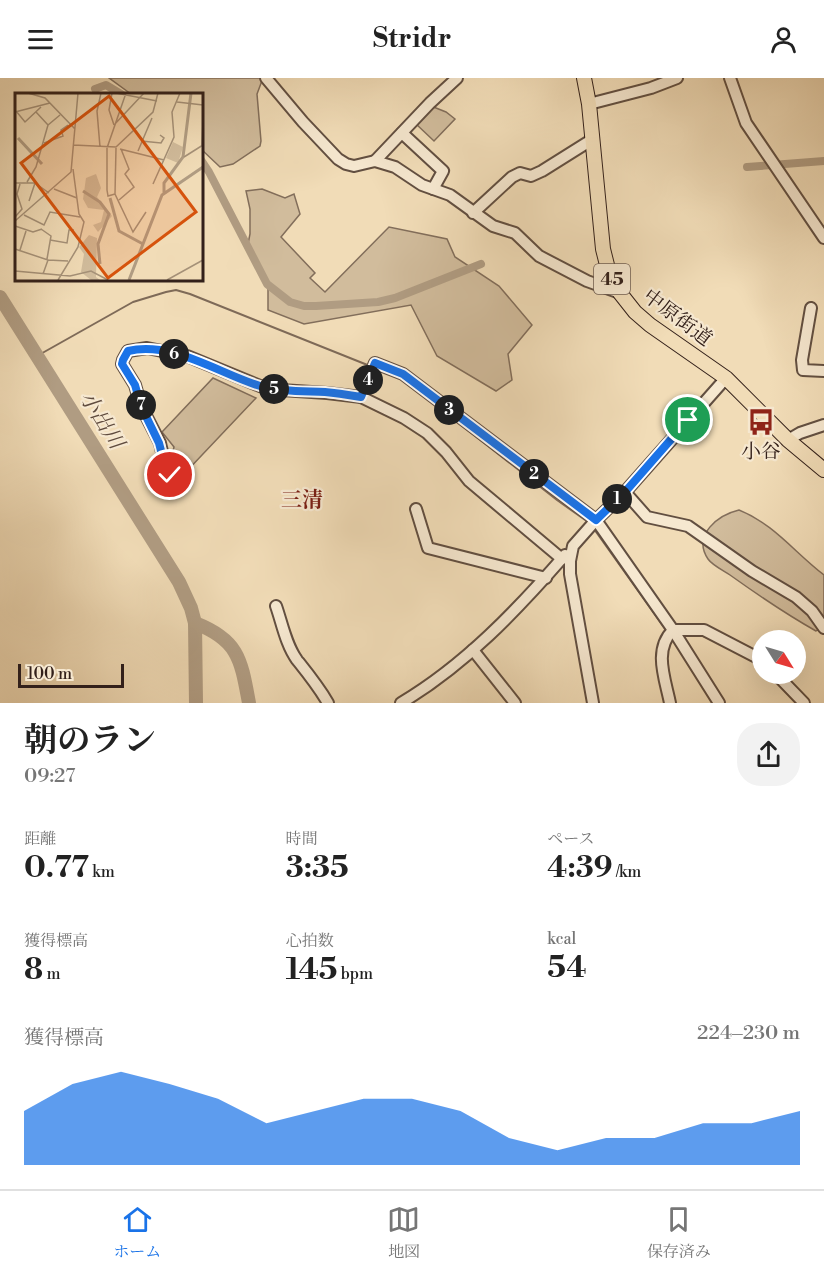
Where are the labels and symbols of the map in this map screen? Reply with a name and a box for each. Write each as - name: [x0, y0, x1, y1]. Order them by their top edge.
- inset map: [15, 93, 202, 280]
- road number: 45: [594, 264, 630, 294]
- street label: 中原街道: [638, 284, 717, 352]
- pin: 6: [159, 339, 189, 369]
- pin: 4: [353, 365, 383, 395]
- pin: 5: [259, 374, 289, 404]
- water label: 小出川: [73, 387, 130, 456]
- pin: 7: [126, 390, 156, 420]
- pin: [662, 394, 713, 445]
- pin: 3: [434, 395, 464, 425]
- bus stop icon: 小谷: [746, 407, 776, 437]
- place label: 小谷: [741, 440, 781, 465]
- pin: [144, 449, 195, 500]
- pin: 2: [519, 459, 549, 489]
- pin: 1: [602, 484, 632, 514]
- district label: 三清: [281, 488, 323, 514]
- north arrow: [752, 630, 806, 684]
- scale bar: [18, 661, 124, 688]

